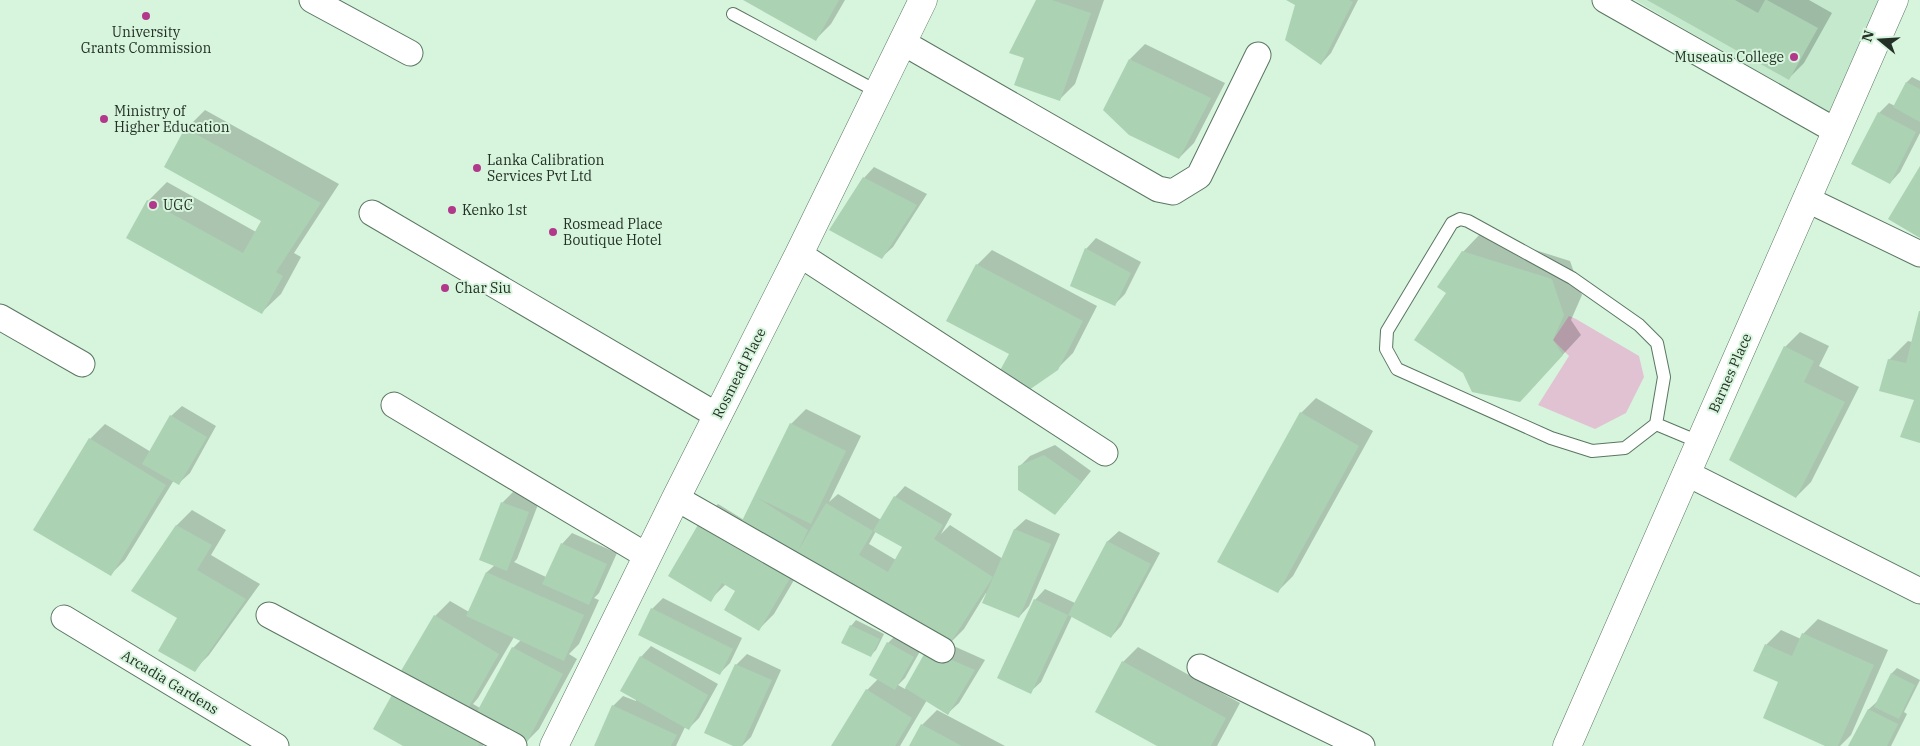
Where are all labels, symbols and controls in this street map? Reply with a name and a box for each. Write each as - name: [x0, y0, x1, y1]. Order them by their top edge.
- marker: University Grants Commission: [140, 10, 152, 22]
- north arrow: [1855, 15, 1905, 65]
- place label: University Grants Commission: [81, 23, 211, 57]
- text: N: [1857, 28, 1878, 44]
- place label: Museaus College: [1675, 48, 1784, 66]
- marker: Museaus College: [1788, 51, 1800, 63]
- place label: Ministry of Higher Education: [114, 102, 230, 136]
- marker: Ministry of Higher Education: [98, 113, 110, 125]
- place label: Lanka Calibration Services Pvt Ltd: [487, 151, 604, 185]
- marker: Lanka Calibration Services Pvt Ltd: [471, 162, 483, 174]
- place label: UGC: [163, 196, 193, 214]
- marker: UGC: [147, 199, 159, 211]
- place label: Kenko 1st: [462, 201, 527, 219]
- marker: Kenko 1st: [446, 204, 458, 216]
- place label: Rosmead Place Boutique Hotel: [563, 215, 663, 249]
- marker: Rosmead Place Boutique Hotel: [547, 226, 559, 238]
- place label: Char Siu: [455, 279, 512, 297]
- marker: Char Siu: [439, 282, 451, 294]
- street label: Rosmead Place: [708, 325, 770, 421]
- street label: Barnes Place: [1705, 331, 1755, 415]
- street label: Arcadia Gardens: [118, 646, 222, 718]

